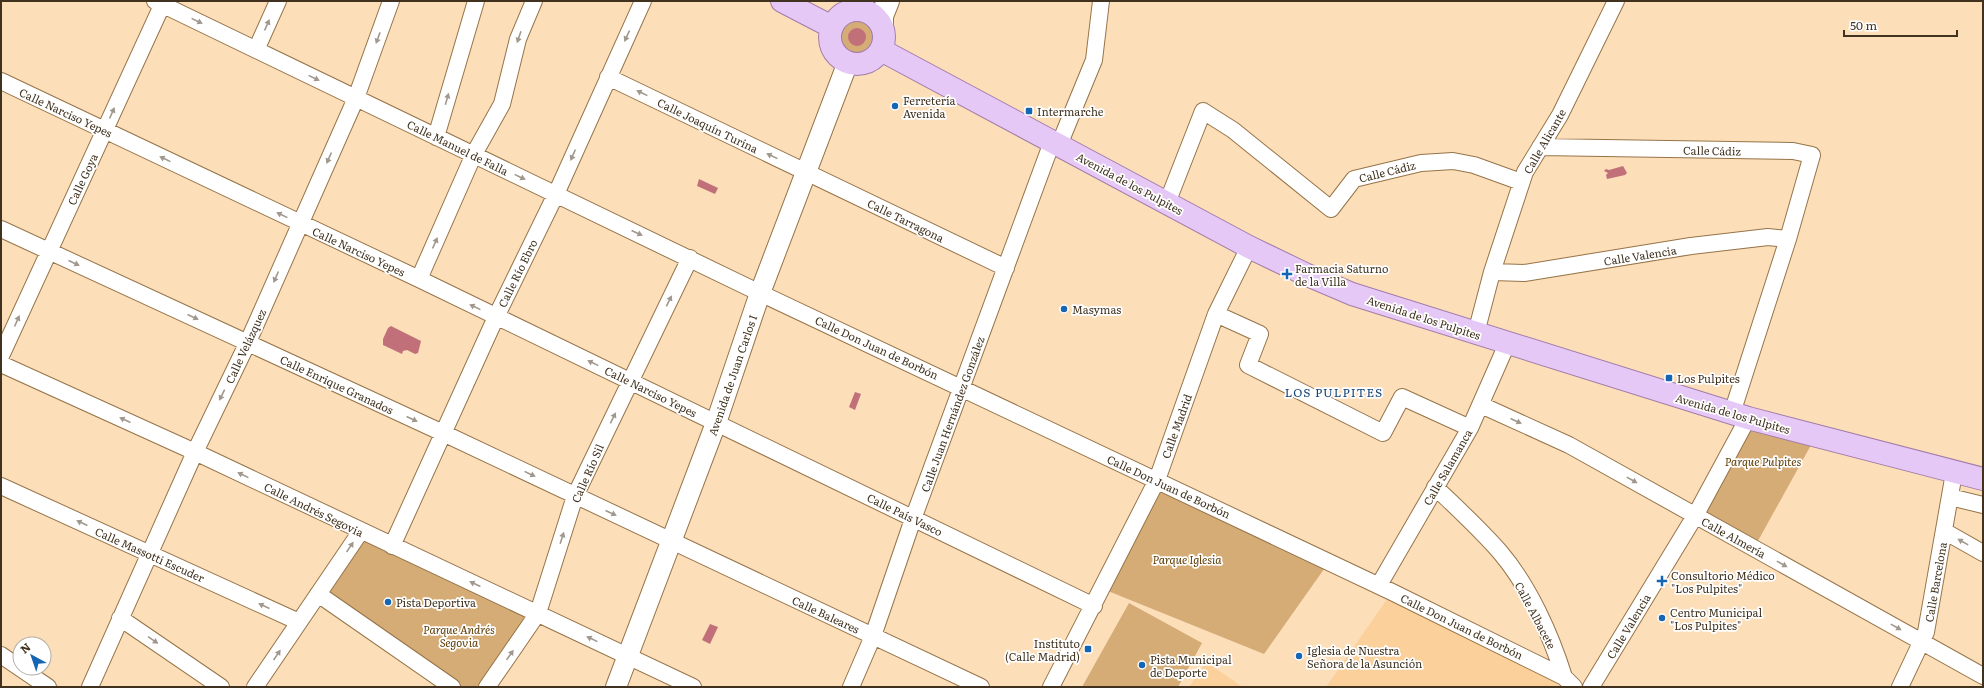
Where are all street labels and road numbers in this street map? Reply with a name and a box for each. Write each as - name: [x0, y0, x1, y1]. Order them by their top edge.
- street label: Calle Narciso Yepes: [17, 83, 115, 141]
- street label: Calle Joaquín Turina: [655, 94, 761, 156]
- street label: Calle Alicante: [1519, 105, 1569, 176]
- street label: Calle Manuel de Falla: [405, 116, 511, 179]
- street label: Calle Cádiz: [1683, 141, 1742, 159]
- street label: Avenida de los Pulpites: [1074, 148, 1186, 218]
- street label: Calle Goya: [63, 150, 101, 207]
- street label: Calle Cádiz: [1357, 156, 1418, 186]
- street label: Calle Tarragona: [865, 194, 947, 246]
- street label: Calle Narciso Yepes: [310, 222, 408, 280]
- street label: Calle Río Ebro: [494, 236, 540, 310]
- street label: Calle Valencia: [1602, 241, 1678, 269]
- street label: Avenida de los Pulpites: [1365, 291, 1483, 343]
- street label: Calle Velázquez: [221, 305, 270, 386]
- street label: Calle Don Juan de Borbón: [813, 311, 941, 383]
- street label: Avenida de Juan Carlos I: [704, 312, 760, 438]
- street label: Calle Juan Hernández González: [916, 333, 988, 494]
- street label: Calle Enrique Granados: [278, 351, 396, 417]
- street label: Calle Narciso Yepes: [602, 362, 700, 420]
- street label: Avenida de los Pulpites: [1674, 389, 1792, 437]
- street label: Calle Madrid: [1157, 391, 1195, 461]
- street label: Calle Salamanca: [1419, 426, 1475, 508]
- street label: Calle Río Sil: [567, 441, 607, 505]
- street label: Calle Don Juan de Borbón: [1105, 450, 1233, 522]
- street label: Calle Andrés Segovia: [262, 478, 366, 540]
- street label: Calle País Vasco: [865, 489, 945, 539]
- street label: Calle Almería: [1699, 513, 1769, 561]
- street label: Calle Massotti Escuder: [93, 523, 208, 586]
- street label: Calle Barcelona: [1920, 541, 1950, 623]
- street label: Calle Albacete: [1512, 579, 1561, 652]
- street label: Calle Don Juan de Borbón: [1398, 589, 1526, 663]
- street label: Calle Valencia: [1602, 590, 1654, 662]
- street label: Calle Baleares: [790, 591, 862, 637]

